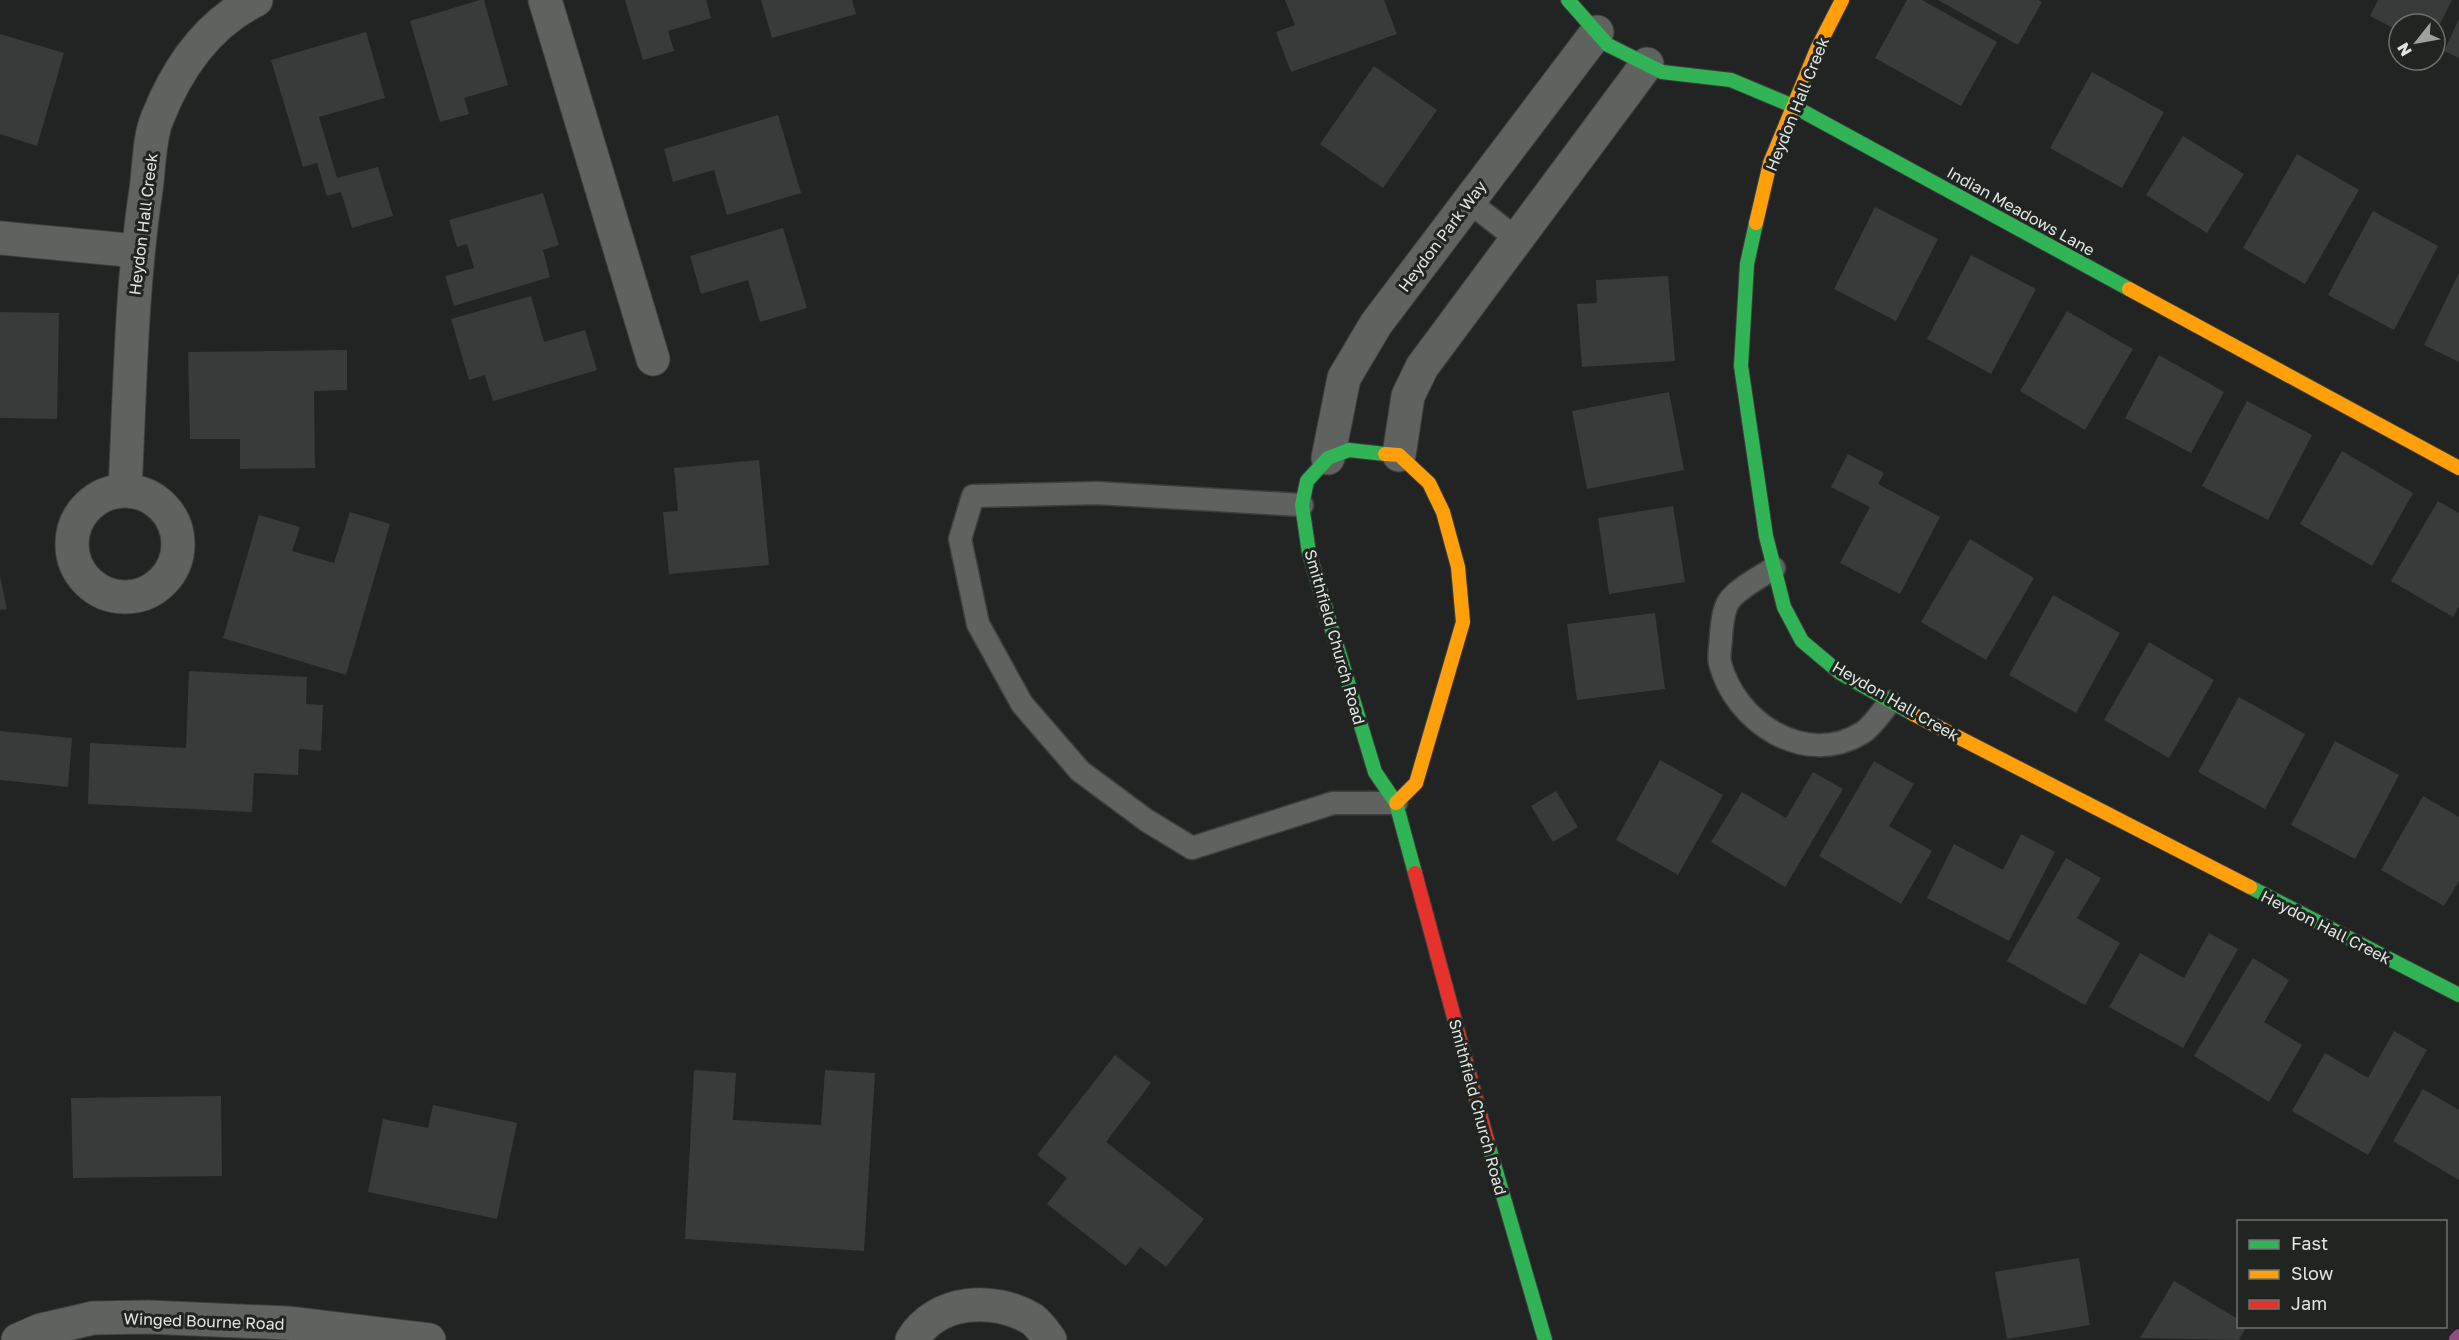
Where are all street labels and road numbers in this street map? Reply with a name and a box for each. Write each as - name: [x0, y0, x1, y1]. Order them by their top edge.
- street label: Heydon Hall Creek: [1761, 34, 1833, 174]
- street label: Heydon Hall Creek: [124, 152, 162, 296]
- street label: Indian Meadows Lane: [1944, 162, 2098, 260]
- street label: Heydon Park Way: [1394, 176, 1490, 296]
- street label: Smithfield Church Road: [1300, 547, 1370, 727]
- street label: Heydon Hall Creek: [1829, 657, 1963, 745]
- street label: Heydon Hall Creek: [2258, 886, 2394, 968]
- street label: Smithfield Church Road: [1445, 1017, 1511, 1197]
- street label: Winged Bourne Road: [123, 1308, 285, 1334]

